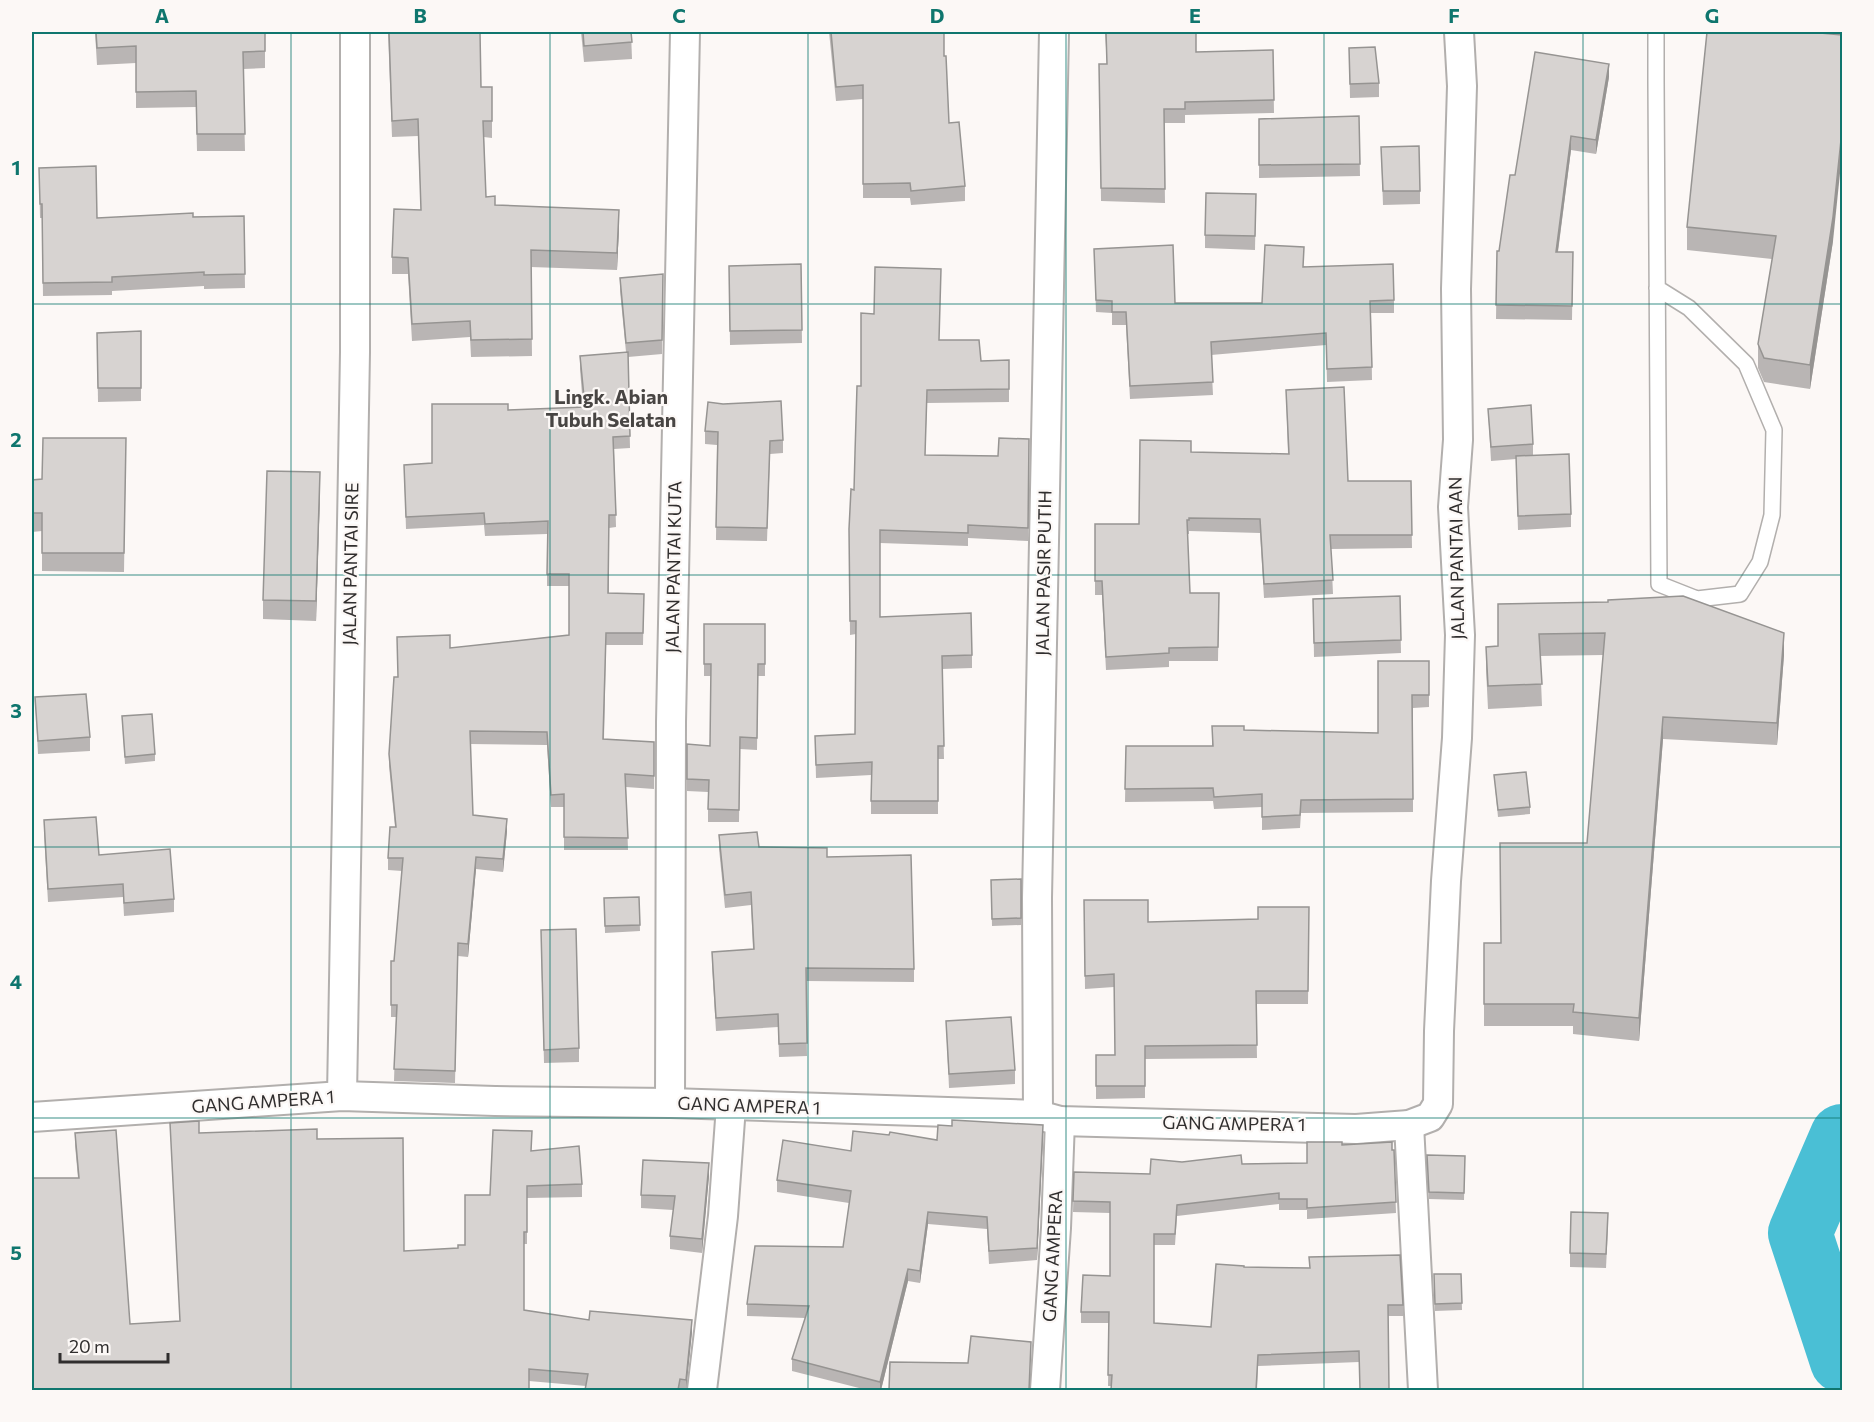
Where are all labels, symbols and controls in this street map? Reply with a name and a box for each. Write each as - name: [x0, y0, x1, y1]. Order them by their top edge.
- text: A: [155, 3, 169, 27]
- text: B: [413, 3, 427, 27]
- text: C: [672, 3, 686, 27]
- text: D: [930, 3, 944, 27]
- text: E: [1189, 3, 1201, 27]
- text: F: [1448, 3, 1460, 27]
- text: G: [1705, 3, 1719, 27]
- text: 1: [11, 155, 21, 179]
- district label: Lingk. Abian Tubuh Selatan: [546, 384, 676, 431]
- text: 2: [10, 427, 22, 451]
- street label: JALAN PANTAI AAN: [1444, 476, 1468, 640]
- street label: JALAN PANTAI KUTA: [660, 481, 686, 653]
- street label: JALAN PANTAI SIRE: [338, 482, 362, 646]
- street label: JALAN PASIR PUTIH: [1031, 490, 1055, 656]
- text: 3: [10, 698, 22, 722]
- text: 4: [10, 969, 22, 993]
- street label: GANG AMPERA 1: [191, 1085, 335, 1117]
- street label: GANG AMPERA 1: [677, 1092, 821, 1118]
- street label: GANG AMPERA 1: [1162, 1111, 1306, 1135]
- street label: GANG AMPERA: [1038, 1189, 1066, 1322]
- text: 5: [10, 1240, 22, 1264]
- scale bar: [60, 1326, 168, 1364]
- text: 20 m: [69, 1335, 110, 1357]

